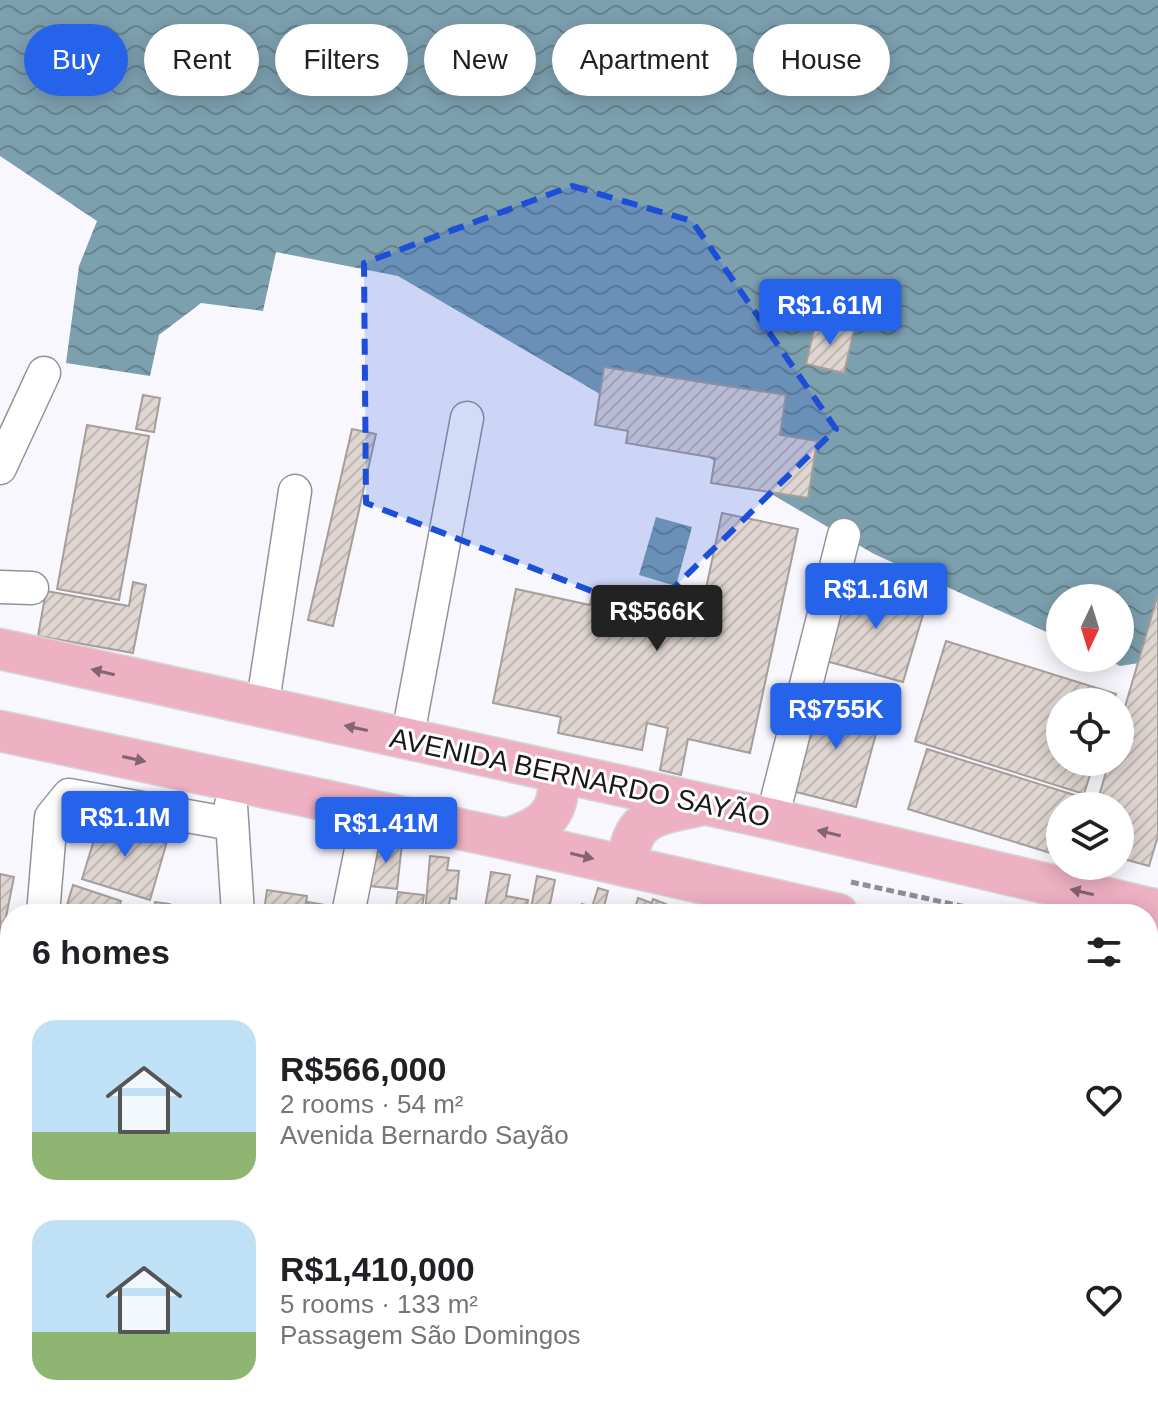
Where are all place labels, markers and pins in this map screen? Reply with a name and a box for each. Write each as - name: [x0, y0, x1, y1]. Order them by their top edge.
- pin: R$1.61M: [756, 279, 904, 347]
- pin: R$1.16M: [802, 563, 950, 631]
- pin: R$566K: [592, 585, 722, 653]
- pin: R$755K: [771, 683, 901, 751]
- pin: R$1.1M: [60, 791, 190, 859]
- pin: R$1.41M: [312, 797, 460, 865]

